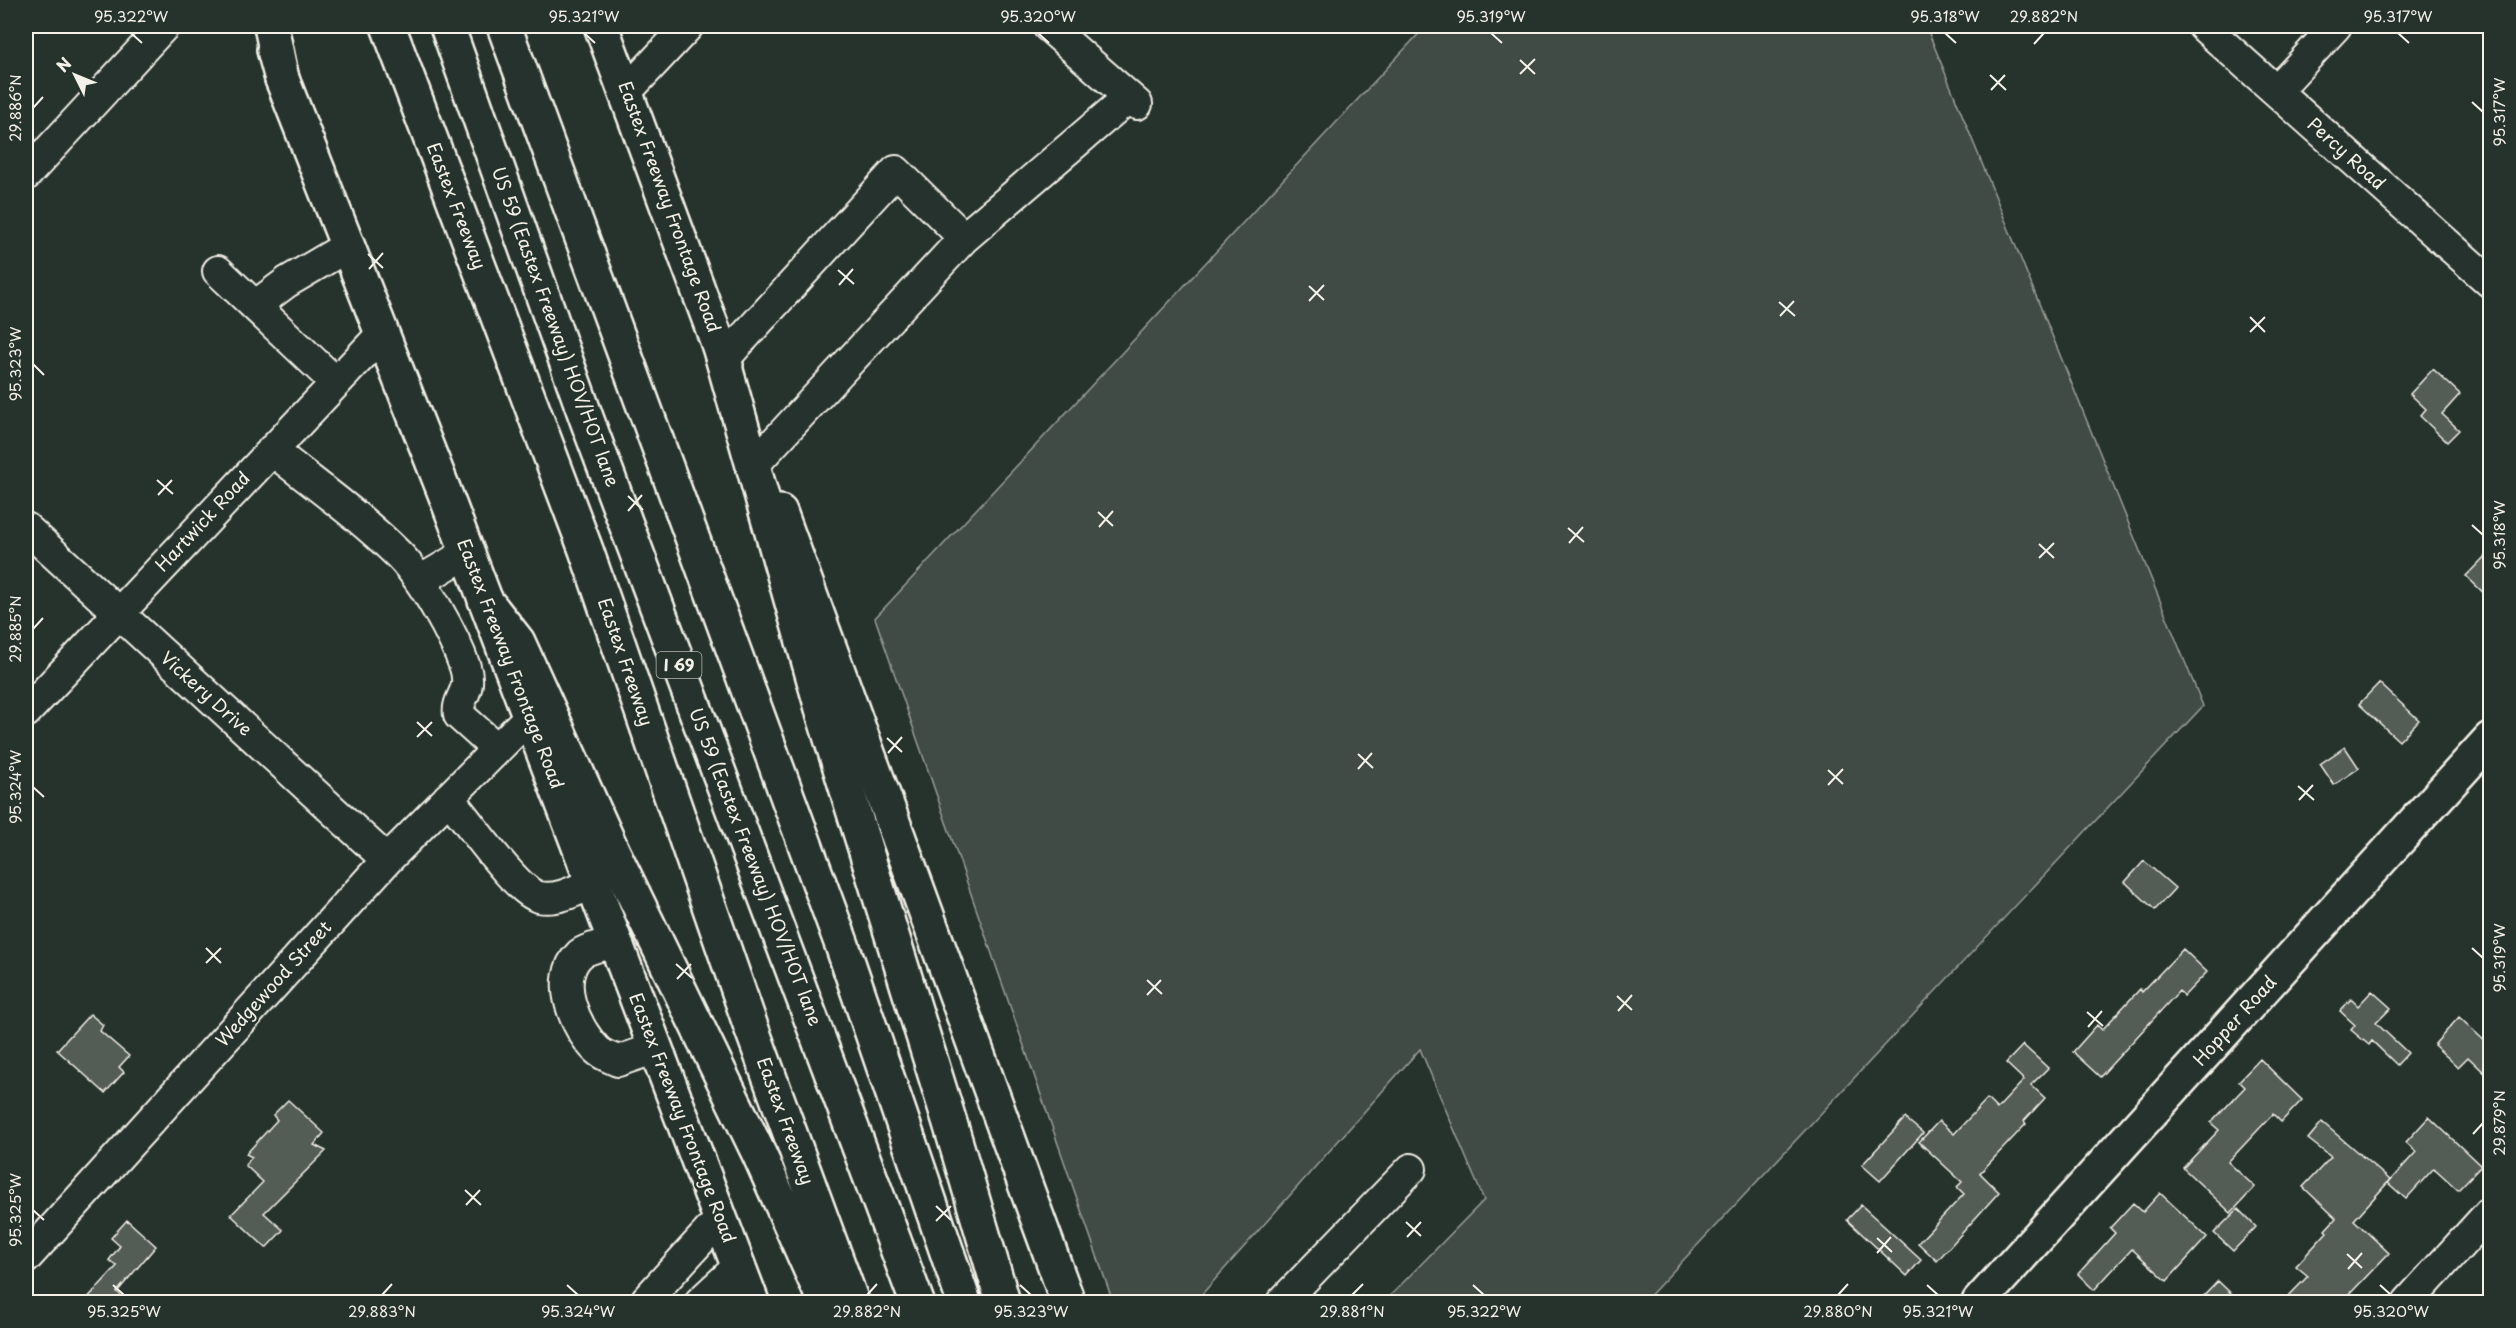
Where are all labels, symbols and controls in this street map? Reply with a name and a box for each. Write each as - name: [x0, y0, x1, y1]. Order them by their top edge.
- text: 95.322°W: [94, 4, 169, 27]
- text: 95.321°W: [549, 4, 620, 27]
- text: 95.320°W: [1000, 4, 1076, 27]
- text: 95.319°W: [1456, 4, 1526, 27]
- text: 95.318°W: [1910, 4, 1980, 27]
- text: 29.882°N: [2010, 4, 2078, 27]
- text: 95.317°W: [2364, 4, 2433, 27]
- north arrow: [45, 45, 105, 105]
- text: N: [50, 51, 76, 77]
- text: 29.886°N: [3, 74, 26, 142]
- street label: Eastex Freeway Frontage Road: [612, 77, 729, 336]
- text: 95.317°W: [2487, 77, 2510, 146]
- street label: Percy Road: [2302, 110, 2392, 195]
- street label: Eastex Freeway: [421, 138, 494, 273]
- street label: US 59 (Eastex Freeway) HOV/HOT lane: [486, 163, 627, 490]
- text: 95.323°W: [3, 326, 26, 401]
- street label: Hartwick Road: [148, 465, 256, 577]
- text: 95.318°W: [2487, 500, 2510, 570]
- street label: Eastex Freeway Frontage Road: [451, 535, 572, 792]
- street label: Eastex Freeway: [592, 594, 661, 729]
- text: 29.885°N: [3, 595, 26, 663]
- street label: Vickery Drive: [155, 644, 259, 742]
- road number: I 69: [656, 652, 702, 678]
- street label: US 59 (Eastex Freeway) HOV/HOT lane: [683, 703, 830, 1030]
- text: 95.324°W: [3, 749, 26, 824]
- street label: Wedgewood Street: [209, 914, 337, 1052]
- text: 95.319°W: [2487, 923, 2510, 993]
- street label: Hopper Road: [2186, 969, 2282, 1071]
- street label: Eastex Freeway Frontage Road: [623, 989, 744, 1246]
- street label: Eastex Freeway: [751, 1053, 822, 1188]
- text: 29.879°N: [2487, 1090, 2510, 1156]
- text: 95.325°W: [3, 1172, 26, 1247]
- text: 95.325°W: [87, 1299, 162, 1322]
- text: 29.883°N: [348, 1299, 416, 1322]
- text: 95.324°W: [541, 1299, 616, 1322]
- text: 29.882°N: [833, 1299, 901, 1322]
- text: 95.323°W: [994, 1299, 1069, 1322]
- text: 29.881°N: [1319, 1299, 1385, 1322]
- text: 95.322°W: [1447, 1299, 1522, 1322]
- text: 29.880°N: [1803, 1299, 1873, 1322]
- text: 95.321°W: [1903, 1299, 1974, 1322]
- text: 95.320°W: [2353, 1299, 2429, 1322]

